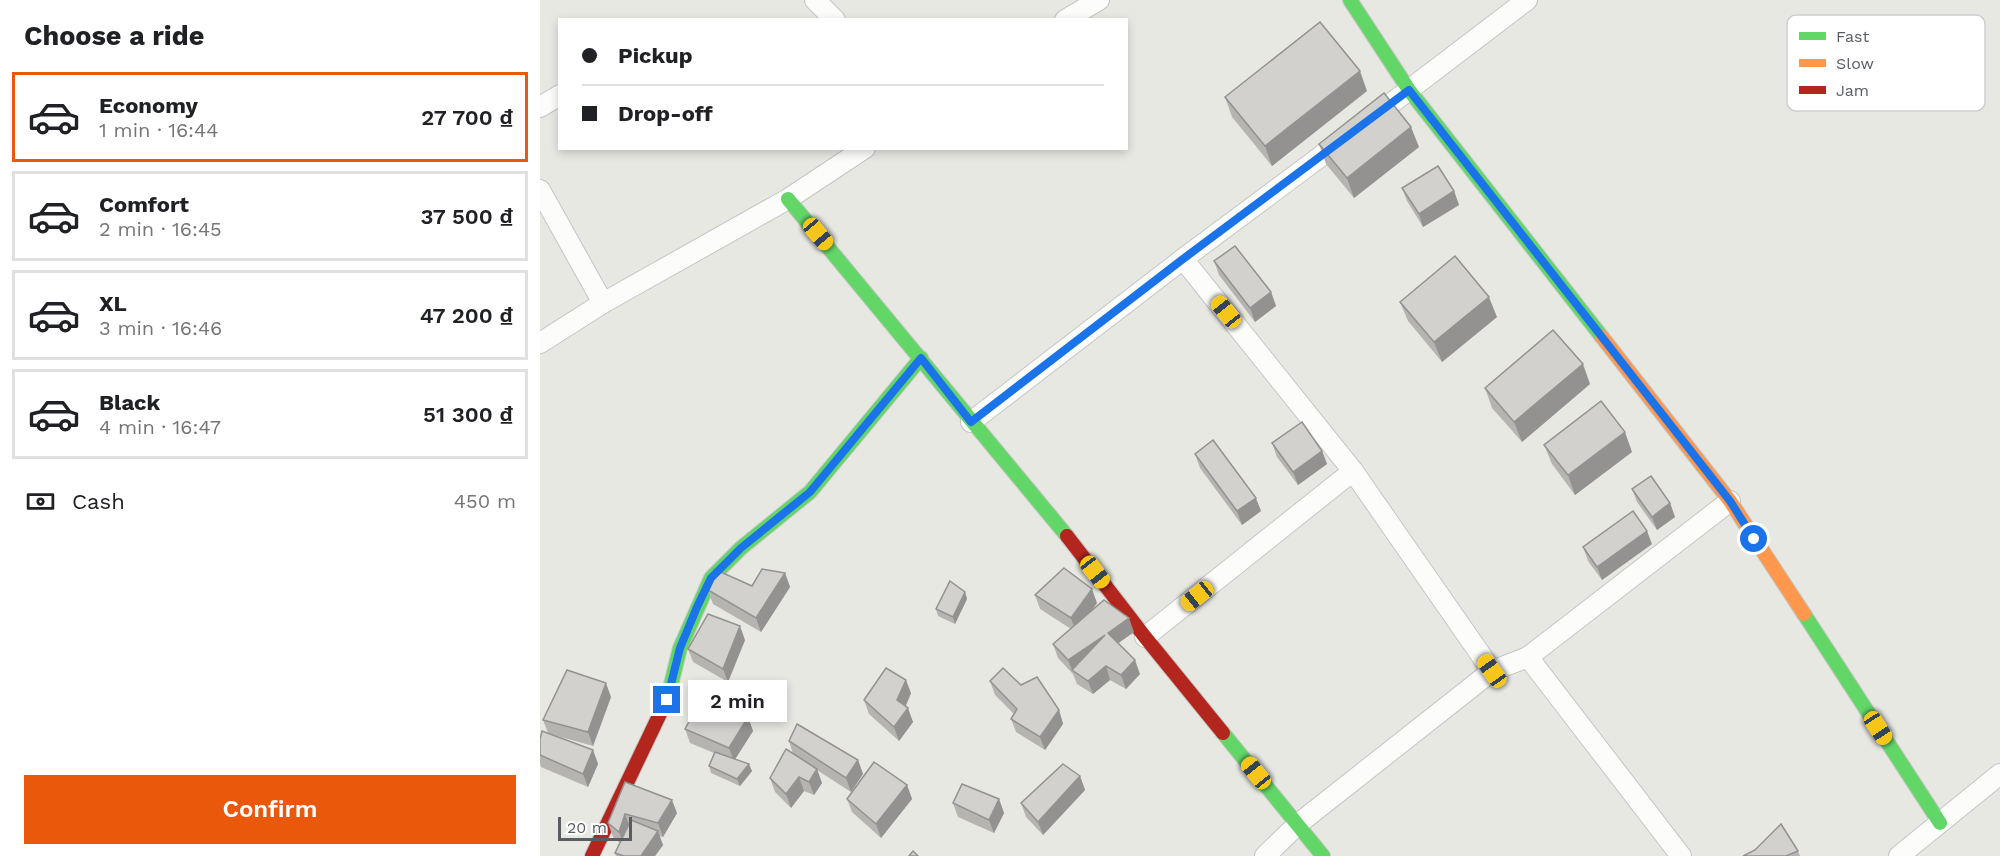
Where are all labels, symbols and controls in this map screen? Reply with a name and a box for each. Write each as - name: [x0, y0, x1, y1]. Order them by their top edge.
- legend: [1787, 15, 1985, 111]
- text: Choose a ride: [24, 20, 204, 52]
- text: Fast: [1836, 27, 1869, 46]
- text: Pickup: [618, 43, 693, 68]
- text: Slow: [1836, 54, 1874, 73]
- text: Jam: [1836, 81, 1869, 100]
- icon: car: [27, 90, 81, 144]
- text: Economy: [99, 93, 198, 118]
- text: Drop-off: [618, 101, 713, 126]
- text: 27 700 ₫: [421, 105, 513, 130]
- text: 1 min · 16:44: [99, 118, 218, 142]
- icon: car: [27, 189, 81, 243]
- text: Comfort: [99, 192, 189, 217]
- text: 37 500 ₫: [421, 204, 513, 229]
- car: [800, 214, 836, 254]
- text: 2 min · 16:45: [99, 217, 222, 241]
- icon: car: [27, 288, 81, 342]
- text: XL: [99, 291, 127, 316]
- car: [1208, 292, 1244, 332]
- text: 47 200 ₫: [420, 303, 513, 328]
- text: 3 min · 16:46: [99, 316, 222, 340]
- icon: car: [27, 387, 81, 441]
- text: Black: [99, 390, 160, 415]
- text: 51 300 ₫: [423, 402, 513, 427]
- text: 4 min · 16:47: [99, 415, 221, 439]
- icon: cash: [24, 485, 57, 518]
- text: Cash: [72, 489, 125, 514]
- text: 450 m: [454, 489, 516, 513]
- route start: [1740, 525, 1767, 552]
- car: [1077, 552, 1113, 592]
- car: [1177, 578, 1217, 614]
- car: [1474, 651, 1510, 691]
- callout: 2 min: [688, 679, 787, 721]
- route end: [653, 686, 680, 713]
- text: 2 min: [710, 689, 765, 713]
- car: [1861, 708, 1895, 748]
- car: [1238, 753, 1274, 793]
- button: Confirm: [24, 775, 516, 844]
- scale bar: [558, 814, 632, 842]
- text: 20 m: [567, 818, 607, 837]

